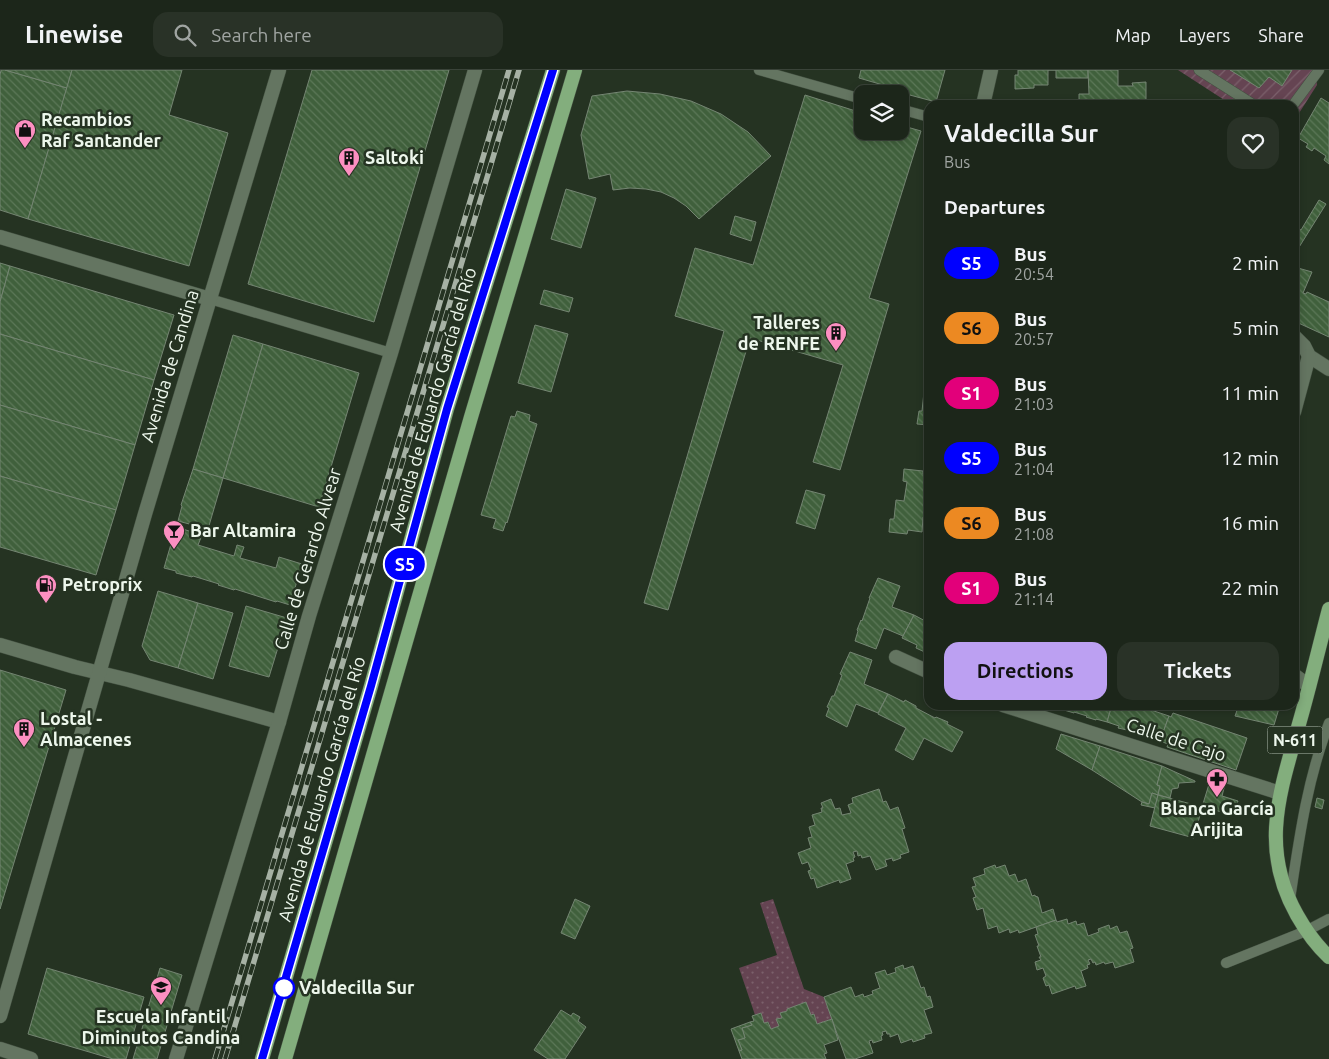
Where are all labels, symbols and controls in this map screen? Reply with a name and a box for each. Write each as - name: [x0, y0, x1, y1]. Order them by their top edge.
- search box: [153, 12, 503, 57]
- text: Linewise: [25, 21, 123, 48]
- icon: search: [171, 21, 199, 49]
- text: Search here: [211, 24, 312, 46]
- text: Map: [1115, 25, 1151, 45]
- text: Layers: [1179, 25, 1230, 45]
- text: Share: [1258, 25, 1304, 45]
- map controls: [854, 85, 909, 140]
- button: layers: [854, 85, 909, 140]
- place label: Recambios Raf Santander: [41, 109, 162, 150]
- button: heart: [1227, 117, 1279, 169]
- shop icon: Recambios Raf Santander: [13, 118, 37, 149]
- text: Valdecilla Sur: [944, 120, 1098, 147]
- building icon: Saltoki: [337, 146, 361, 177]
- place label: Saltoki: [365, 147, 424, 167]
- text: Bus: [944, 153, 970, 171]
- text: Departures: [944, 196, 1045, 218]
- text: Bus: [1014, 243, 1047, 265]
- text: 2 min: [1232, 252, 1279, 274]
- text: S5: [961, 253, 982, 273]
- street label: Avenida de Eduardo García del Río: [385, 265, 480, 535]
- text: 20:54: [1014, 265, 1054, 283]
- street label: Avenida de Candina: [136, 287, 202, 444]
- text: Bus: [1014, 308, 1047, 330]
- place label: Talleres de RENFE: [738, 312, 820, 353]
- text: 5 min: [1232, 317, 1279, 339]
- text: S6: [961, 318, 982, 338]
- building icon: Talleres de RENFE: [824, 321, 848, 352]
- text: 20:57: [1014, 330, 1054, 348]
- text: Bus: [1014, 373, 1047, 395]
- text: 11 min: [1221, 382, 1279, 404]
- text: S1: [961, 383, 982, 403]
- text: 21:03: [1014, 395, 1054, 413]
- text: Bus: [1014, 438, 1047, 460]
- text: 12 min: [1221, 447, 1279, 469]
- text: S5: [961, 448, 982, 468]
- text: 21:04: [1014, 460, 1054, 478]
- street label: Calle de Gerardo Alvear: [270, 465, 344, 652]
- text: Bus: [1014, 503, 1047, 525]
- text: 16 min: [1221, 512, 1279, 534]
- text: S6: [961, 513, 982, 533]
- bar icon: Bar Altamira: [162, 519, 186, 550]
- place label: Bar Altamira: [190, 520, 296, 540]
- text: 21:08: [1014, 525, 1054, 543]
- line badge: S5: [382, 548, 428, 580]
- text: S5: [395, 554, 415, 574]
- text: Bus: [1014, 568, 1047, 590]
- fuel station icon: Petroprix: [34, 573, 58, 604]
- place label: Petroprix: [62, 574, 143, 594]
- text: 22 min: [1221, 577, 1279, 599]
- text: S1: [961, 578, 982, 598]
- text: 21:14: [1014, 590, 1054, 608]
- button: Directions: [944, 642, 1107, 700]
- button: Tickets: [1117, 642, 1279, 700]
- street label: Avenida de Eduardo García del Río: [274, 654, 369, 924]
- place label: Lostal - Almacenes: [40, 708, 132, 749]
- street label: Calle de Cajo: [1124, 714, 1229, 765]
- building icon: Lostal - Almacenes: [12, 717, 36, 748]
- road number: N-611: [1268, 726, 1322, 754]
- pharmacy icon: Blanca García Arijita: [1205, 767, 1229, 798]
- place label: Blanca García Arijita: [1160, 798, 1274, 839]
- school or university icon: Escuela Infantil Diminutos Candina: [149, 975, 173, 1006]
- marker: Valdecilla Sur: [273, 977, 295, 999]
- place label: Valdecilla Sur: [299, 977, 415, 997]
- place label: Escuela Infantil Diminutos Candina: [82, 1006, 240, 1047]

